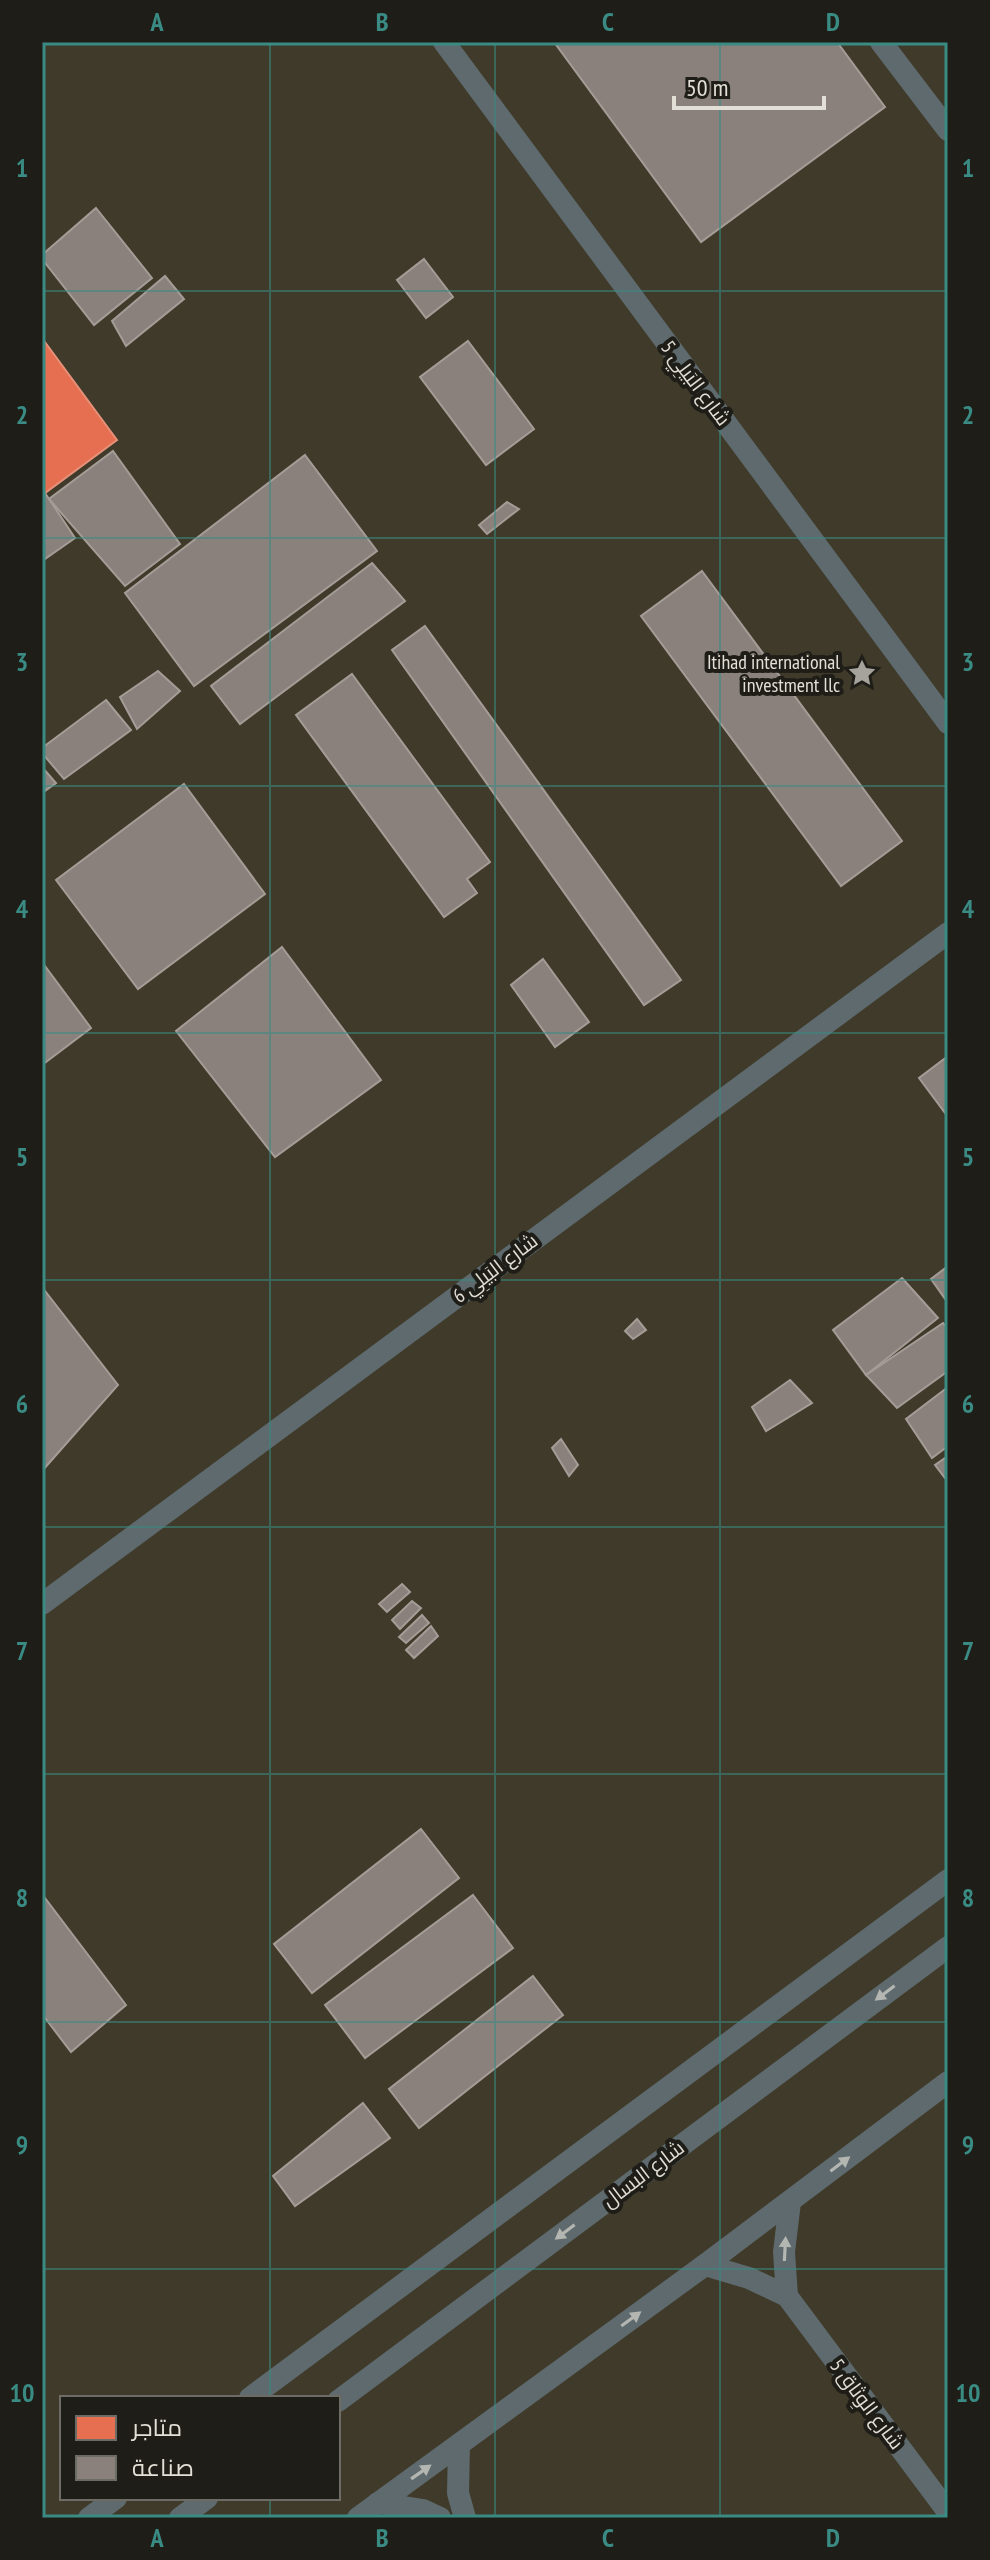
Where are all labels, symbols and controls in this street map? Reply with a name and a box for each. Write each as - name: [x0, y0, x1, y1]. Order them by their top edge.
- text: A: [149, 5, 164, 38]
- text: B: [376, 5, 389, 38]
- text: C: [602, 5, 614, 38]
- text: D: [826, 5, 840, 38]
- scale bar: [674, 60, 824, 110]
- text: 50 m: [686, 72, 728, 103]
- text: 1: [16, 151, 28, 184]
- text: 1: [962, 151, 974, 184]
- street label: شارع البَيلِي 5: [653, 335, 736, 433]
- text: 2: [16, 398, 28, 431]
- text: 2: [962, 398, 974, 431]
- text: 3: [16, 645, 28, 678]
- text: 3: [962, 645, 974, 678]
- place label: Itihad international investment llc: [707, 649, 840, 698]
- place icon: Itihad international investment llc: [847, 658, 877, 688]
- text: 4: [16, 892, 29, 925]
- text: 4: [962, 892, 975, 925]
- text: 5: [16, 1140, 28, 1173]
- text: 5: [962, 1140, 974, 1173]
- street label: شارع البَيلِي 6: [447, 1228, 545, 1311]
- text: 6: [16, 1387, 28, 1420]
- text: 6: [962, 1387, 974, 1420]
- text: 7: [16, 1634, 28, 1667]
- text: 7: [962, 1634, 974, 1667]
- text: 8: [16, 1881, 28, 1914]
- text: 8: [962, 1881, 974, 1914]
- one-way arrow: [875, 1985, 896, 2000]
- text: 9: [16, 2128, 28, 2161]
- text: 9: [962, 2128, 974, 2161]
- street label: شارع البسال: [597, 2135, 690, 2214]
- one-way arrow: [829, 2156, 851, 2172]
- one-way arrow: [554, 2224, 575, 2239]
- one-way arrow: [779, 2236, 792, 2261]
- one-way arrow: [620, 2311, 642, 2327]
- street label: شارع الوِثاق 5: [823, 2353, 910, 2456]
- text: 10: [10, 2376, 34, 2409]
- text: 10: [956, 2376, 980, 2409]
- legend: [60, 2396, 340, 2500]
- text: متاجر: [130, 2412, 182, 2443]
- text: صناعة: [132, 2452, 194, 2483]
- one-way arrow: [411, 2465, 431, 2481]
- text: A: [149, 2521, 164, 2554]
- text: B: [376, 2521, 389, 2554]
- text: C: [602, 2521, 614, 2554]
- text: D: [826, 2521, 840, 2554]

